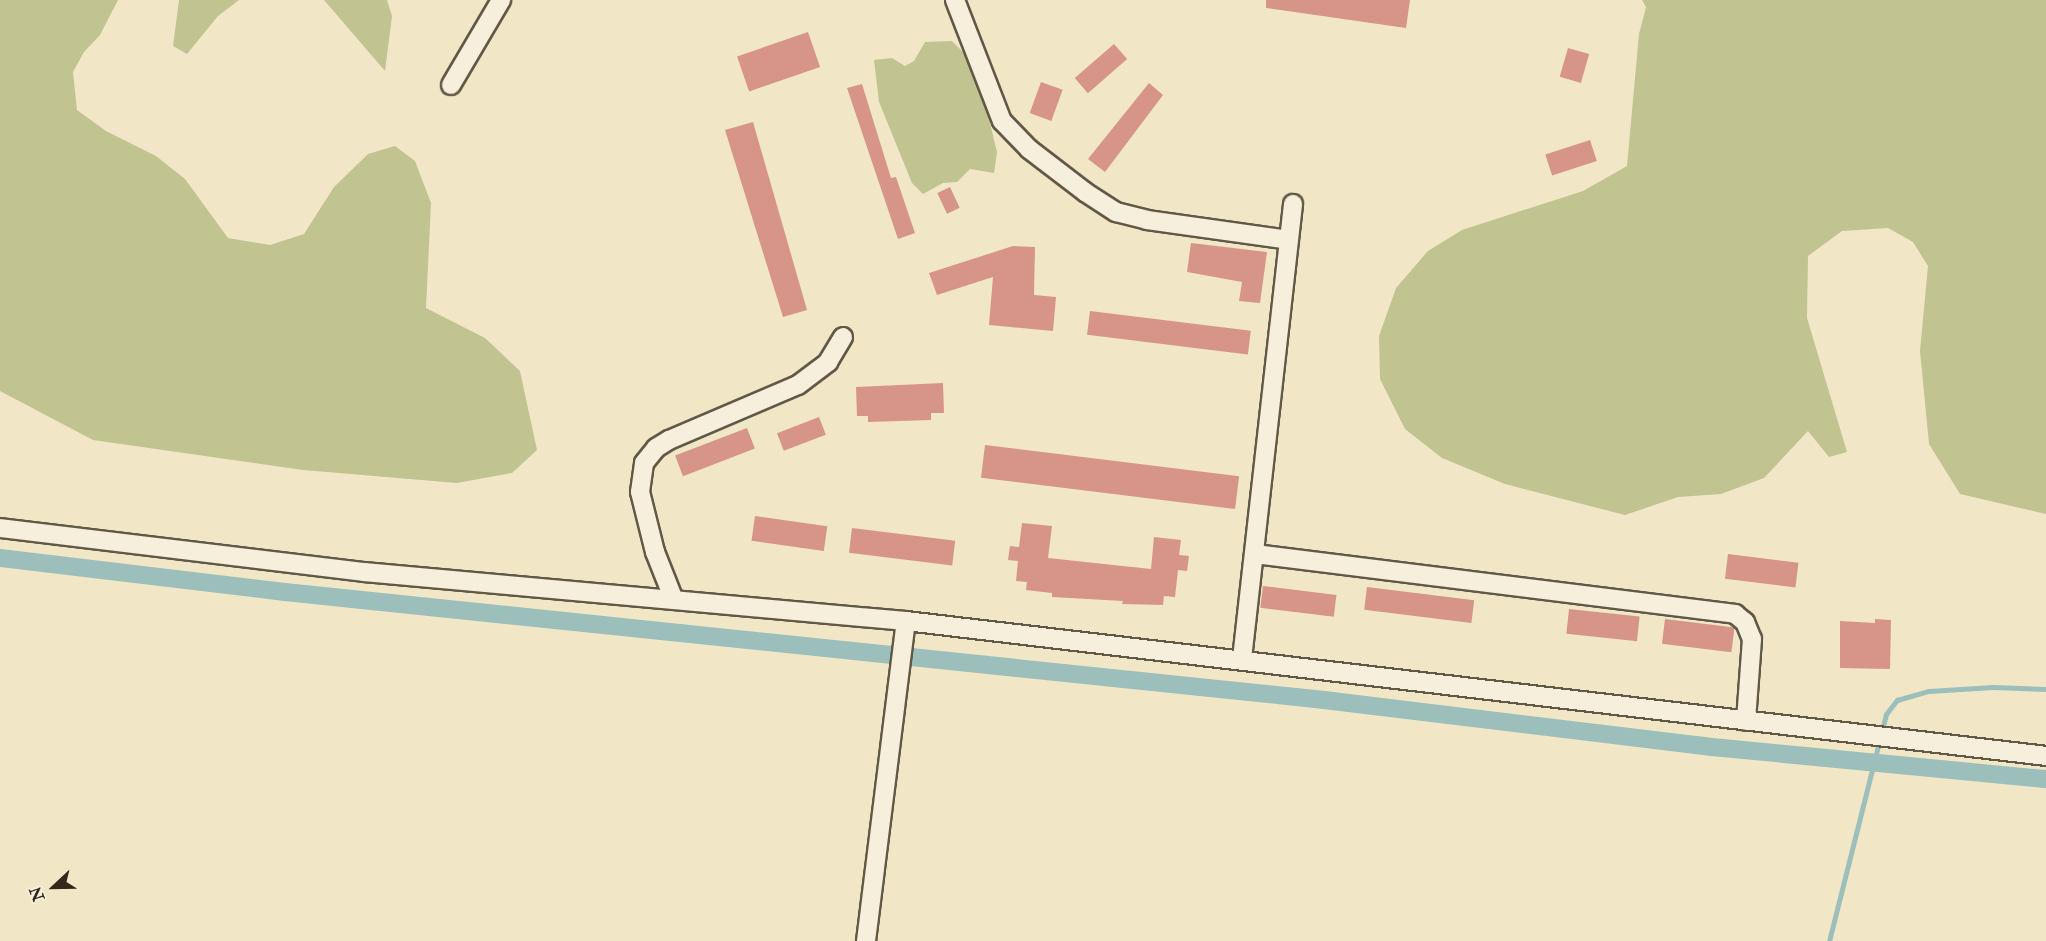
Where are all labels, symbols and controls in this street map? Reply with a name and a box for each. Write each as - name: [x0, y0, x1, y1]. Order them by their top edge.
- north arrow: [24, 857, 84, 917]
- text: N: [25, 883, 49, 904]

